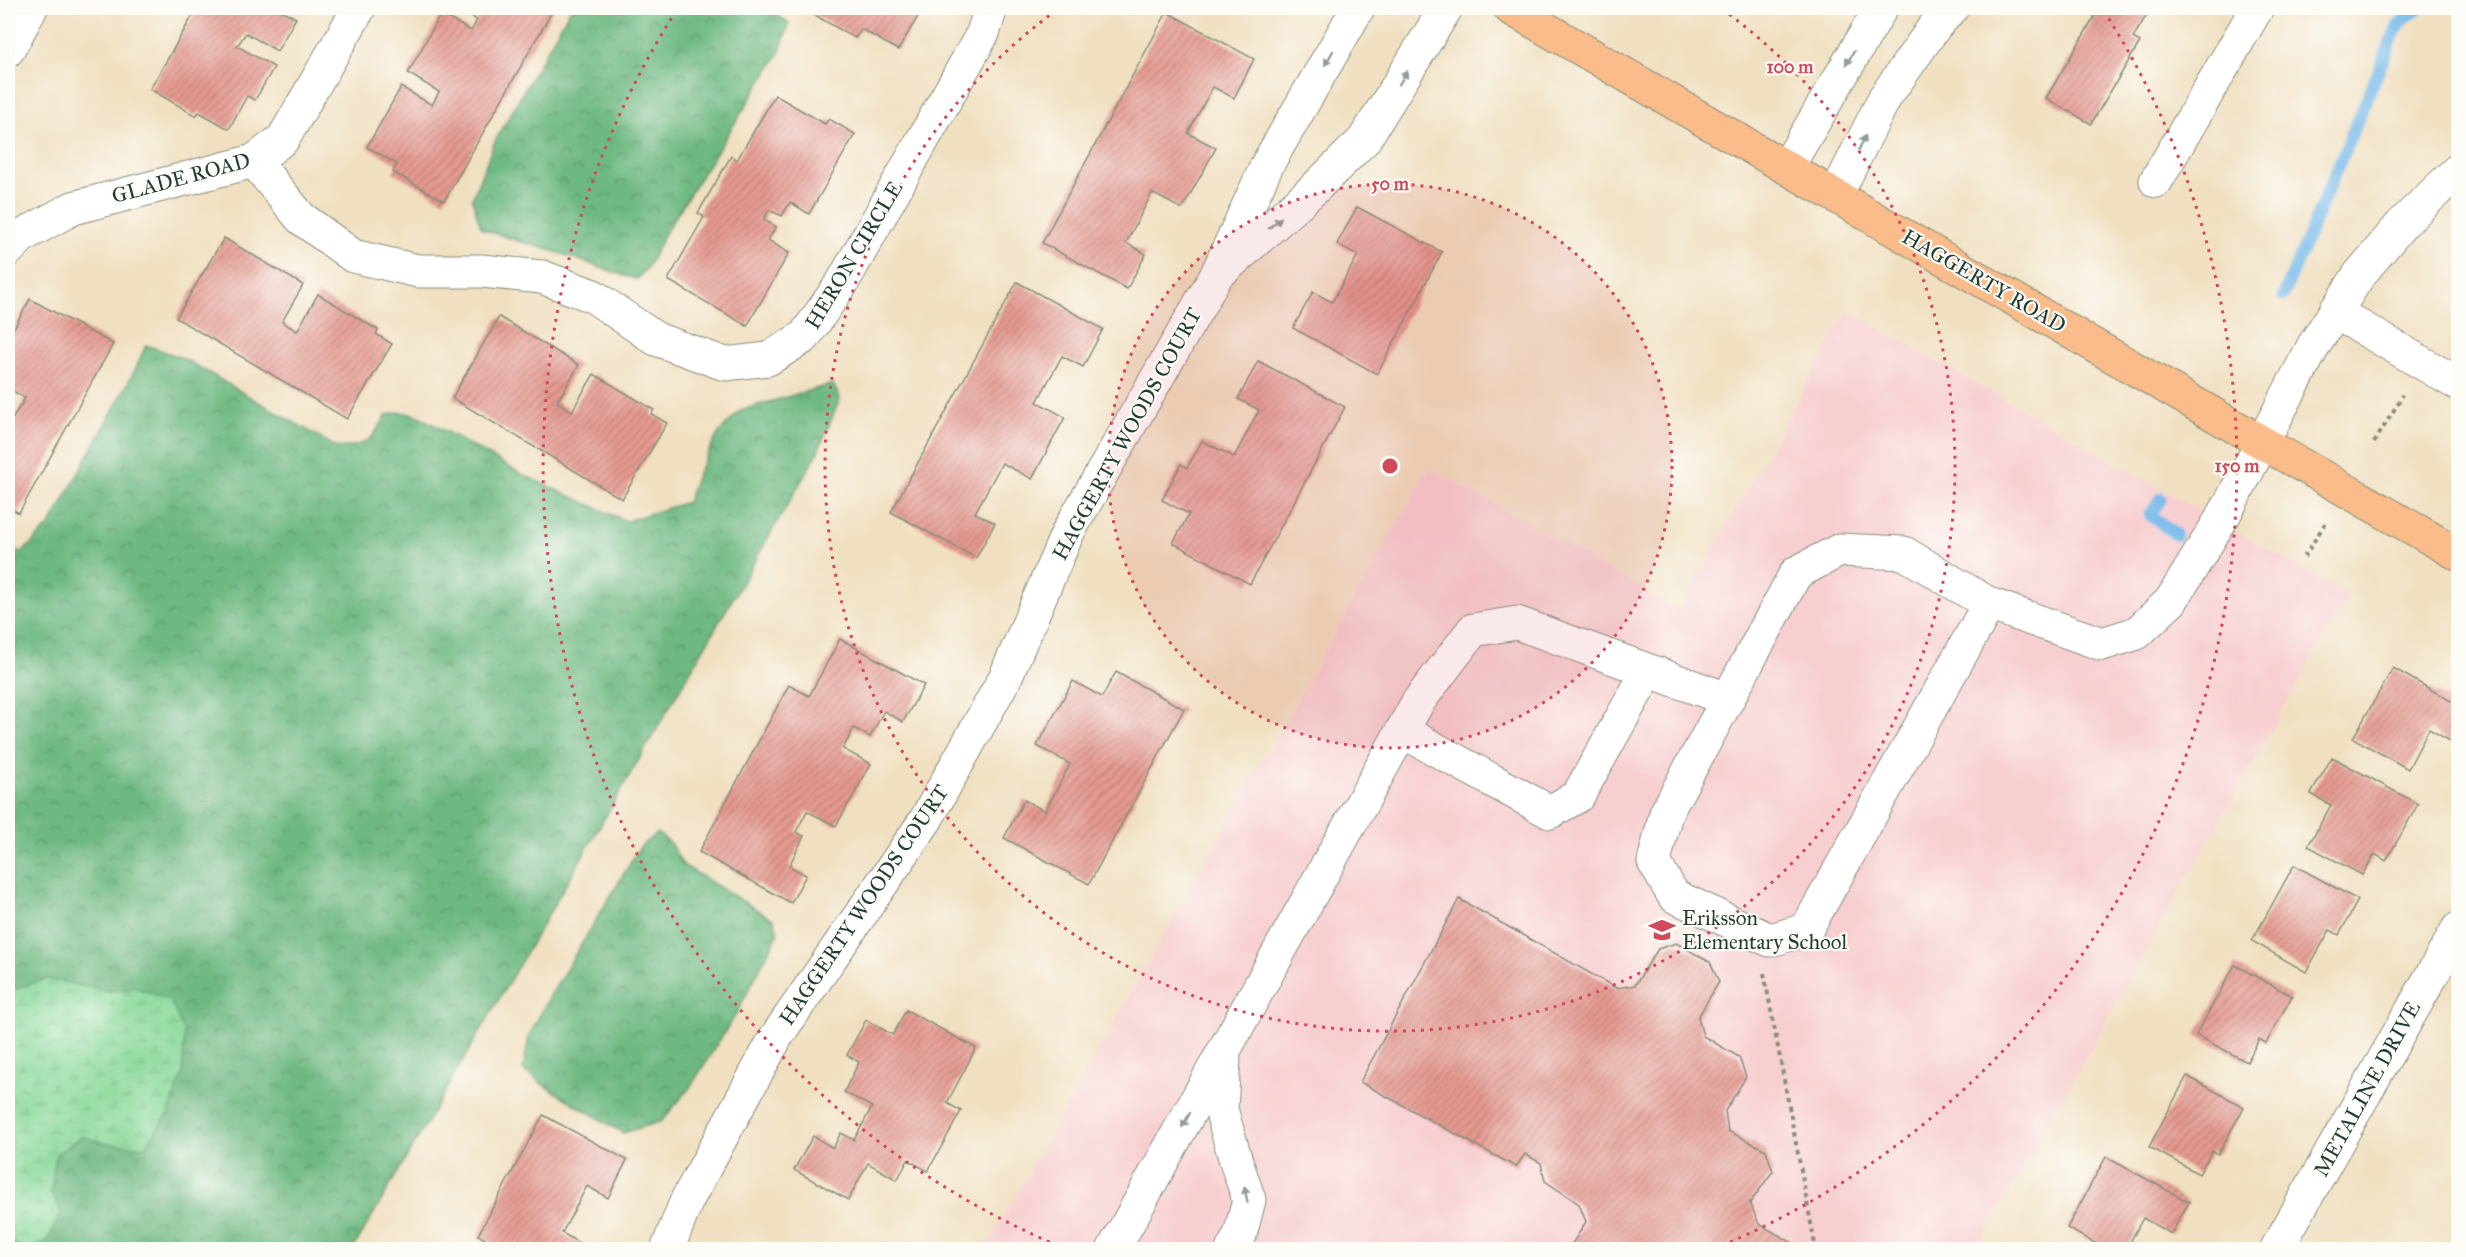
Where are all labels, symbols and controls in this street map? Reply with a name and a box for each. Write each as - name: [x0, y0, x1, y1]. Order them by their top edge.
- one-way arrow: [1845, 49, 1856, 66]
- one-way arrow: [1324, 50, 1334, 67]
- text: 100 m: [1767, 56, 1814, 78]
- one-way arrow: [1397, 70, 1408, 86]
- one-way arrow: [1858, 134, 1867, 151]
- street label: GLADE ROAD: [109, 147, 253, 209]
- text: 50 m: [1371, 173, 1410, 195]
- street label: HERON CIRCLE: [800, 176, 908, 334]
- one-way arrow: [1267, 217, 1282, 230]
- street label: HAGGERTY ROAD: [1897, 223, 2071, 339]
- street label: HAGGERTY WOODS COURT: [1047, 303, 1207, 565]
- text: 150 m: [2215, 455, 2260, 477]
- centre of rings: [1380, 456, 1400, 476]
- street label: HAGGERTY WOODS COURT: [774, 780, 954, 1030]
- place label: Eriksson Elementary School: [1682, 905, 1847, 955]
- school or university icon: Eriksson Elementary School: [1647, 915, 1677, 945]
- street label: METALINE DRIVE: [2308, 997, 2426, 1181]
- one-way arrow: [1181, 1112, 1191, 1129]
- one-way arrow: [1241, 1185, 1250, 1204]

